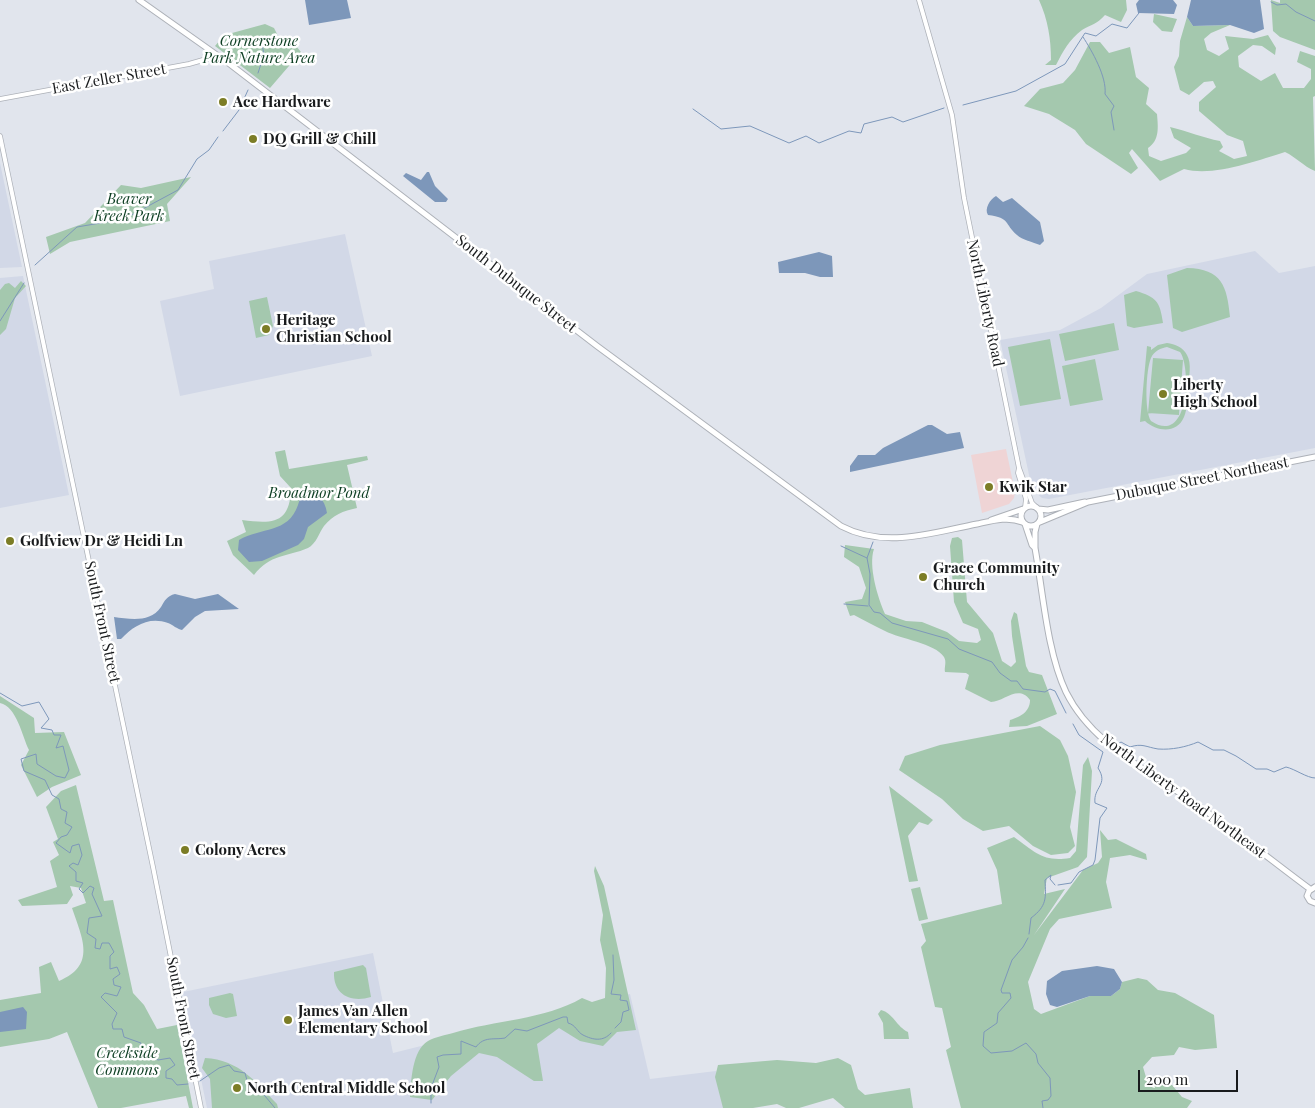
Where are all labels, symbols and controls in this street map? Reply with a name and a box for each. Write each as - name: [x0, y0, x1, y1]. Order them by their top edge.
- park label: Cornerstone Park Nature Area: [203, 32, 315, 67]
- street label: East Zeller Street: [51, 60, 167, 98]
- place label: Ace Hardware: [233, 93, 331, 111]
- marker: Ace Hardware: [217, 96, 229, 108]
- place label: DQ Grill & Chill: [263, 130, 377, 148]
- marker: DQ Grill & Chill: [247, 133, 259, 145]
- park label: Beaver Kreek Park: [94, 190, 164, 225]
- street label: South Dubuque Street: [452, 231, 580, 337]
- street label: North Liberty Road: [963, 238, 1007, 368]
- place label: Heritage Christian School: [276, 311, 392, 346]
- marker: Heritage Christian School: [260, 323, 272, 335]
- place label: Liberty High School: [1173, 376, 1257, 411]
- marker: Liberty High School: [1157, 388, 1169, 400]
- street label: Dubuque Street Northeast: [1114, 453, 1290, 505]
- place label: Kwik Star: [999, 478, 1067, 496]
- marker: Kwik Star: [983, 481, 995, 493]
- park label: Broadmor Pond: [268, 484, 370, 502]
- place label: Golfview Dr & Heidi Ln: [20, 532, 183, 550]
- marker: Golfview Dr & Heidi Ln: [4, 535, 16, 547]
- street label: South Front Street: [80, 559, 124, 685]
- place label: Grace Community Church: [933, 559, 1060, 594]
- marker: Grace Community Church: [917, 571, 929, 583]
- street label: North Liberty Road Northeast: [1097, 730, 1269, 862]
- place label: Colony Acres: [195, 841, 286, 859]
- marker: Colony Acres: [179, 844, 191, 856]
- street label: South Front Street: [162, 955, 204, 1081]
- place label: James Van Allen Elementary School: [298, 1002, 428, 1037]
- marker: James Van Allen Elementary School: [282, 1014, 294, 1026]
- park label: Creekside Commons: [95, 1044, 159, 1079]
- scale bar: [1140, 1060, 1240, 1092]
- text: 200 m: [1146, 1069, 1188, 1089]
- place label: North Central Middle School: [247, 1079, 445, 1097]
- marker: North Central Middle School: [231, 1082, 243, 1094]

